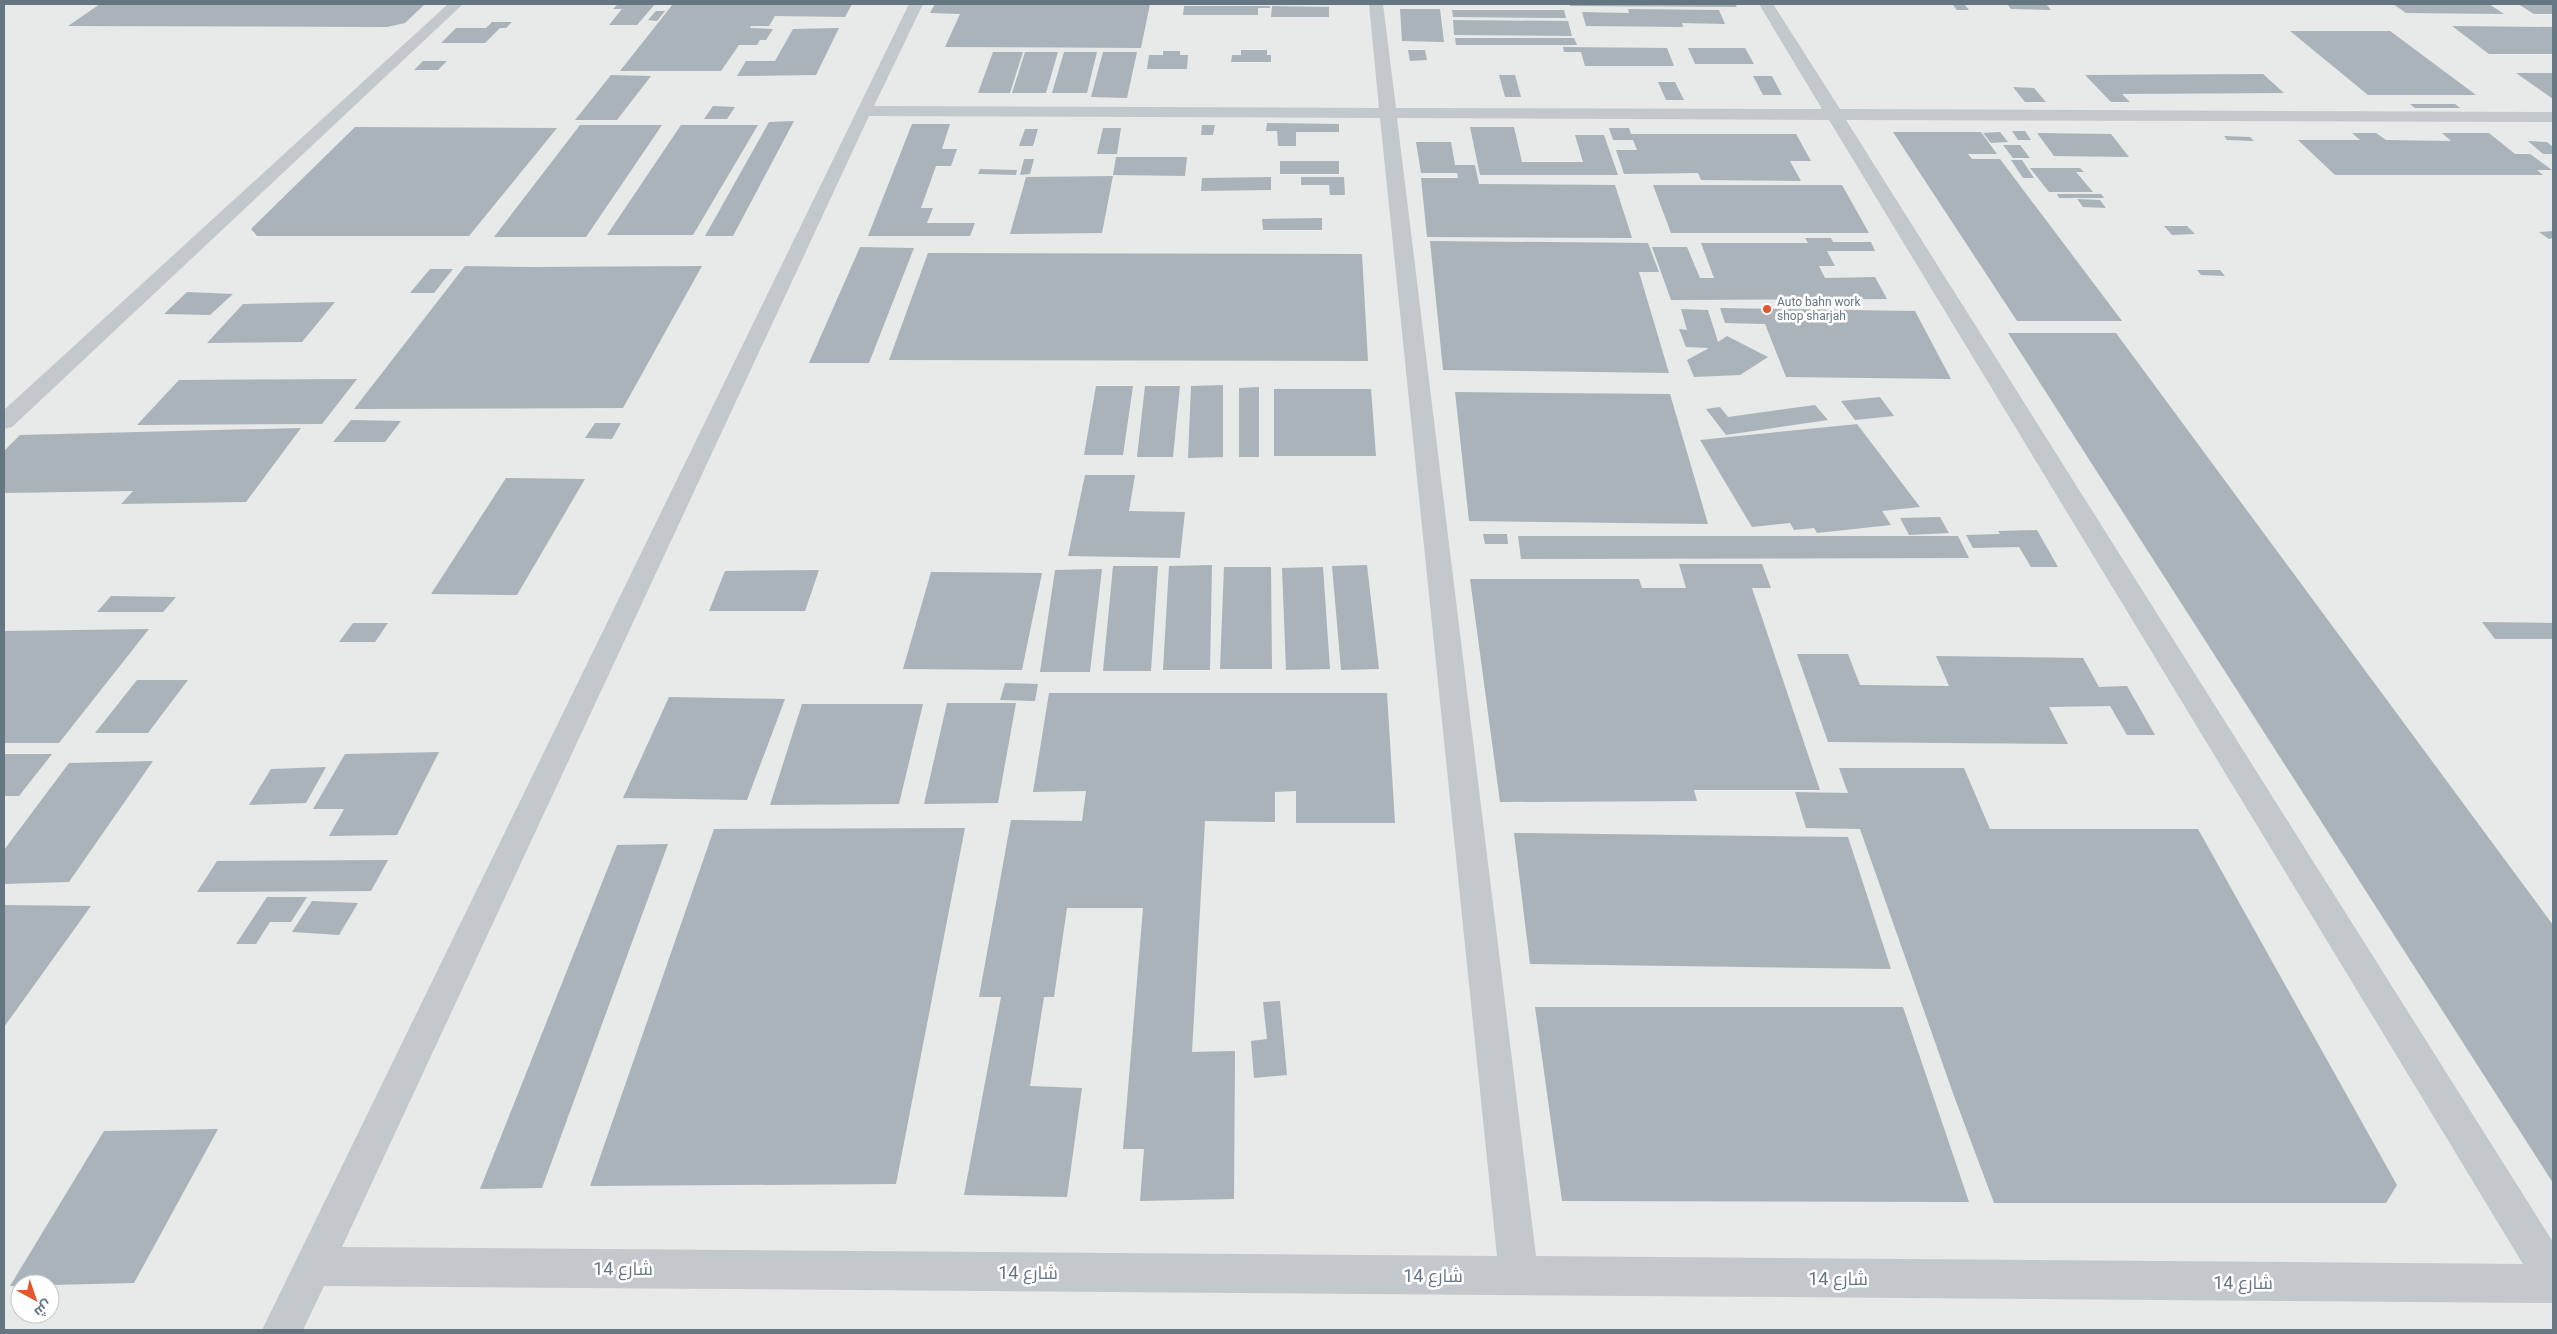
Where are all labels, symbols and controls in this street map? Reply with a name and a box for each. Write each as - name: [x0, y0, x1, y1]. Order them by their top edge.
- place label: Auto bahn work shop sharjah: [1777, 295, 1861, 323]
- marker: Auto bahn work shop sharjah: [1761, 303, 1773, 315]
- street label: شارع 14: [593, 1258, 653, 1281]
- street label: شارع 14: [998, 1262, 1058, 1285]
- street label: شارع 14: [1403, 1265, 1463, 1288]
- street label: شارع 14: [1808, 1268, 1868, 1291]
- street label: شارع 14: [2213, 1272, 2273, 1295]
- north arrow: [10, 1274, 60, 1324]
- text: ش: [31, 1296, 55, 1321]

